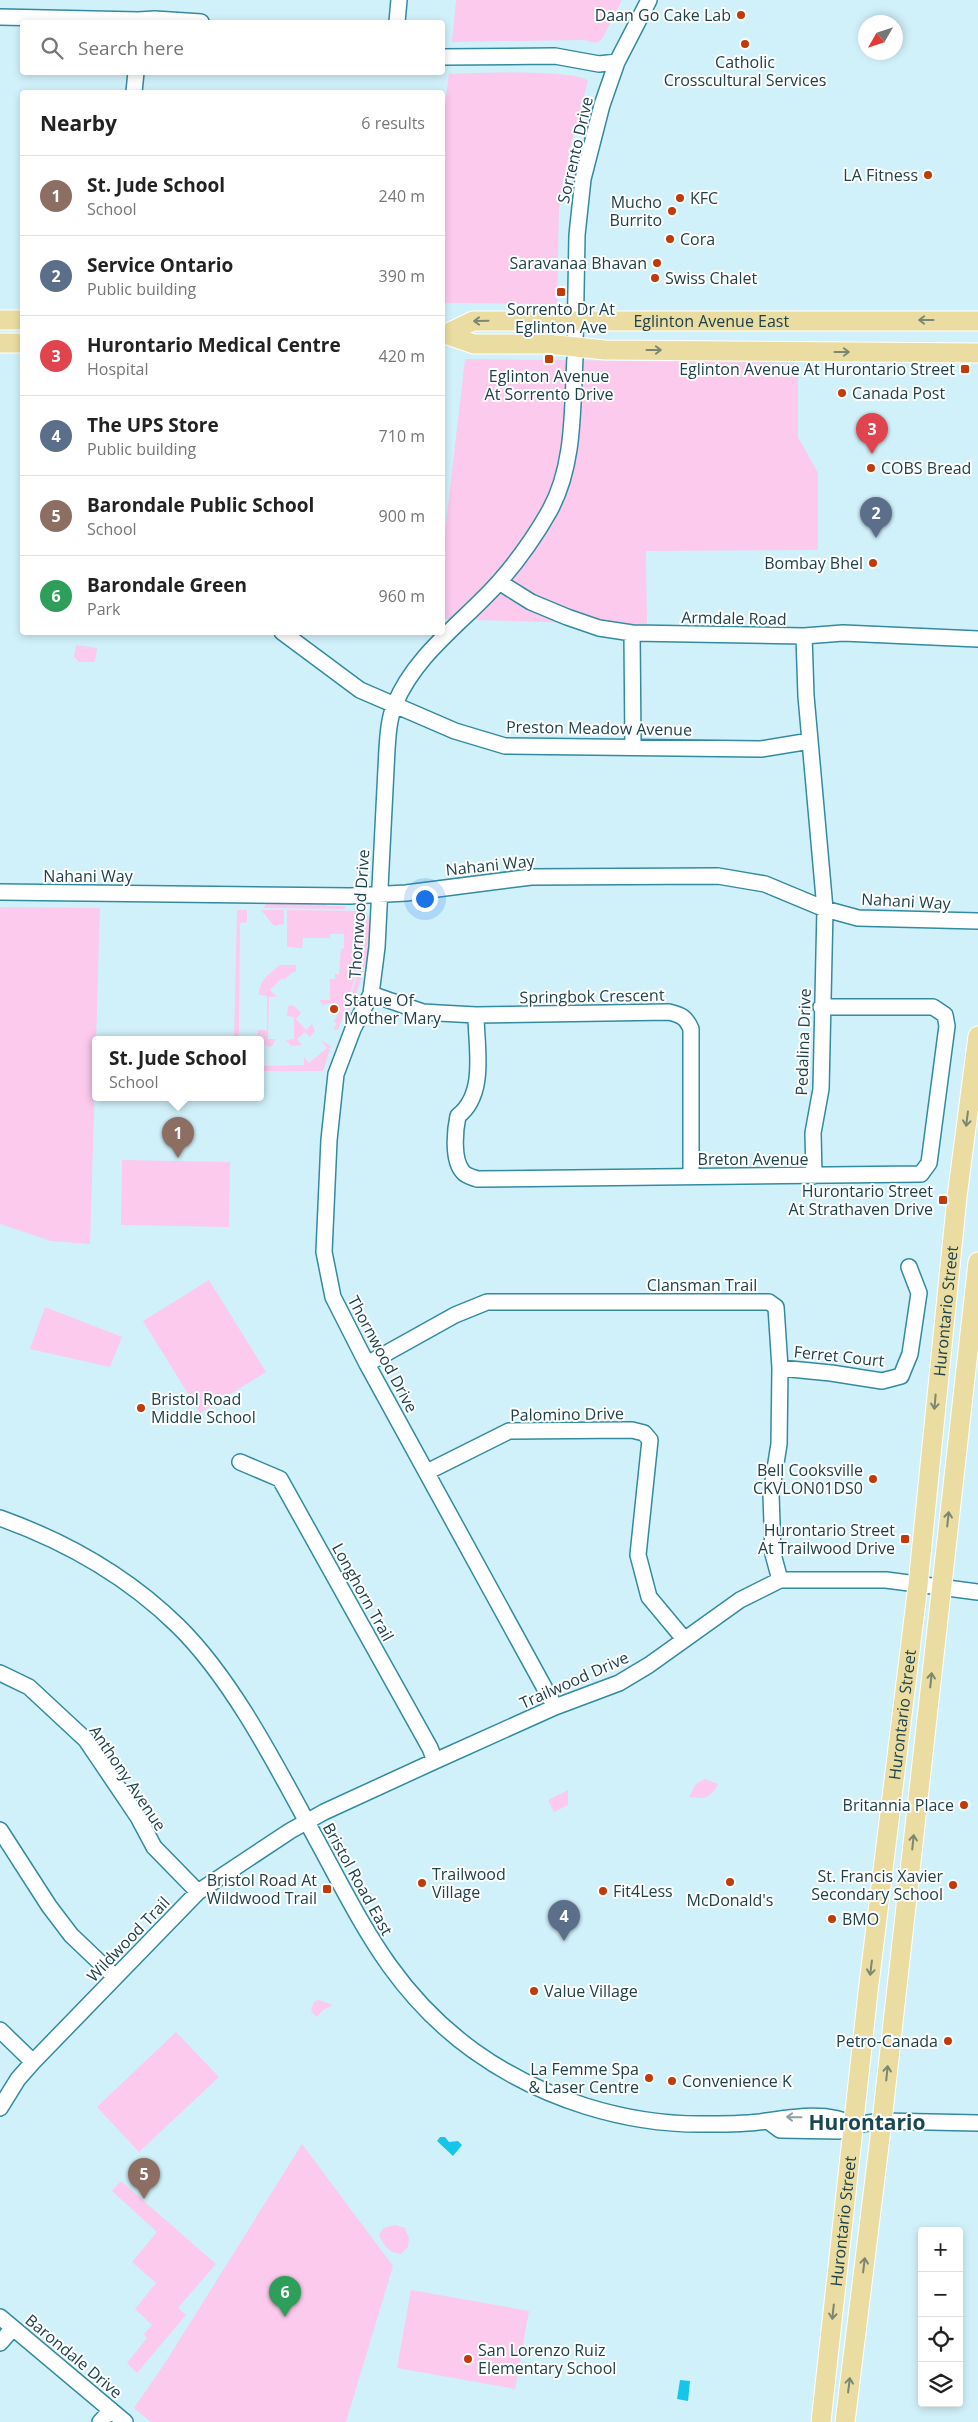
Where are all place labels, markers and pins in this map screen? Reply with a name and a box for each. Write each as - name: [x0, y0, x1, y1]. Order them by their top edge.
- place label: Daan Go Cake Lab: [595, 4, 731, 26]
- marker: Daan Go Cake Lab: [735, 9, 747, 21]
- marker: Catholic Crosscultural Services: [739, 38, 751, 50]
- place label: Catholic Crosscultural Services: [664, 51, 826, 91]
- place label: LA Fitness: [843, 164, 918, 186]
- marker: LA Fitness: [922, 169, 934, 181]
- place label: KFC: [690, 187, 718, 209]
- place label: Mucho Burrito: [609, 191, 662, 231]
- marker: KFC: [674, 192, 686, 204]
- marker: Mucho Burrito: [666, 205, 678, 217]
- place label: Cora: [680, 228, 715, 250]
- marker: Cora: [664, 233, 676, 245]
- place label: Saravanaa Bhavan: [510, 252, 647, 274]
- marker: Saravanaa Bhavan: [651, 257, 663, 269]
- place label: Swiss Chalet: [665, 267, 757, 289]
- marker: Swiss Chalet: [649, 272, 661, 284]
- marker: Sorrento Dr At Eglinton Ave: [555, 286, 567, 298]
- place label: Sorrento Dr At Eglinton Ave: [507, 298, 615, 338]
- marker: Eglinton Avenue At Sorrento Drive: [543, 353, 555, 365]
- place label: Eglinton Avenue At Hurontario Street: [679, 358, 955, 380]
- marker: Eglinton Avenue At Hurontario Street: [959, 363, 971, 375]
- place label: Eglinton Avenue At Sorrento Drive: [485, 365, 613, 405]
- place label: Canada Post: [852, 382, 945, 404]
- marker: Canada Post: [836, 387, 848, 399]
- pin: 3: [856, 413, 888, 454]
- place label: COBS Bread: [881, 457, 971, 479]
- marker: COBS Bread: [865, 462, 877, 474]
- pin: 2: [860, 497, 892, 538]
- place label: Bombay Bhel: [764, 552, 863, 574]
- marker: Bombay Bhel: [867, 557, 879, 569]
- place label: Statue Of Mother Mary: [344, 989, 442, 1029]
- marker: Statue Of Mother Mary: [328, 1003, 340, 1015]
- pin: 1: [162, 1117, 194, 1158]
- place label: Hurontario Street At Strathaven Drive: [789, 1180, 933, 1220]
- marker: Hurontario Street At Strathaven Drive: [937, 1194, 949, 1206]
- place label: Bristol Road Middle School: [151, 1388, 256, 1428]
- marker: Bristol Road Middle School: [135, 1402, 147, 1414]
- place label: Bell Cooksville CKVLON01DS0: [753, 1459, 863, 1499]
- marker: Bell Cooksville CKVLON01DS0: [867, 1473, 879, 1485]
- place label: Hurontario Street At Trailwood Drive: [758, 1519, 895, 1559]
- marker: Hurontario Street At Trailwood Drive: [899, 1533, 911, 1545]
- place label: Britannia Place: [843, 1794, 954, 1816]
- marker: Britannia Place: [958, 1799, 970, 1811]
- place label: Trailwood Village: [432, 1863, 506, 1903]
- place label: St. Francis Xavier Secondary School: [811, 1865, 943, 1905]
- place label: Bristol Road At Wildwood Trail: [206, 1869, 317, 1909]
- marker: McDonald's: [724, 1876, 736, 1888]
- marker: Trailwood Village: [416, 1877, 428, 1889]
- marker: St. Francis Xavier Secondary School: [947, 1879, 959, 1891]
- place label: Fit4Less: [613, 1880, 673, 1902]
- marker: Bristol Road At Wildwood Trail: [321, 1883, 333, 1895]
- marker: Fit4Less: [597, 1885, 609, 1897]
- place label: McDonald's: [687, 1889, 773, 1911]
- pin: 4: [548, 1900, 580, 1941]
- place label: BMO: [842, 1908, 879, 1930]
- marker: BMO: [826, 1913, 838, 1925]
- place label: Value Village: [544, 1980, 638, 2002]
- marker: Value Village: [528, 1985, 540, 1997]
- place label: Petro-Canada: [836, 2030, 938, 2052]
- marker: Petro-Canada: [942, 2035, 954, 2047]
- place label: La Femme Spa & Laser Centre: [529, 2058, 639, 2098]
- place label: Convenience K: [682, 2070, 792, 2092]
- marker: La Femme Spa & Laser Centre: [643, 2072, 655, 2084]
- marker: Convenience K: [666, 2075, 678, 2087]
- pin: 5: [128, 2158, 160, 2199]
- pin: 6: [269, 2276, 301, 2317]
- place label: San Lorenzo Ruiz Elementary School: [478, 2339, 616, 2379]
- marker: San Lorenzo Ruiz Elementary School: [462, 2353, 474, 2365]

